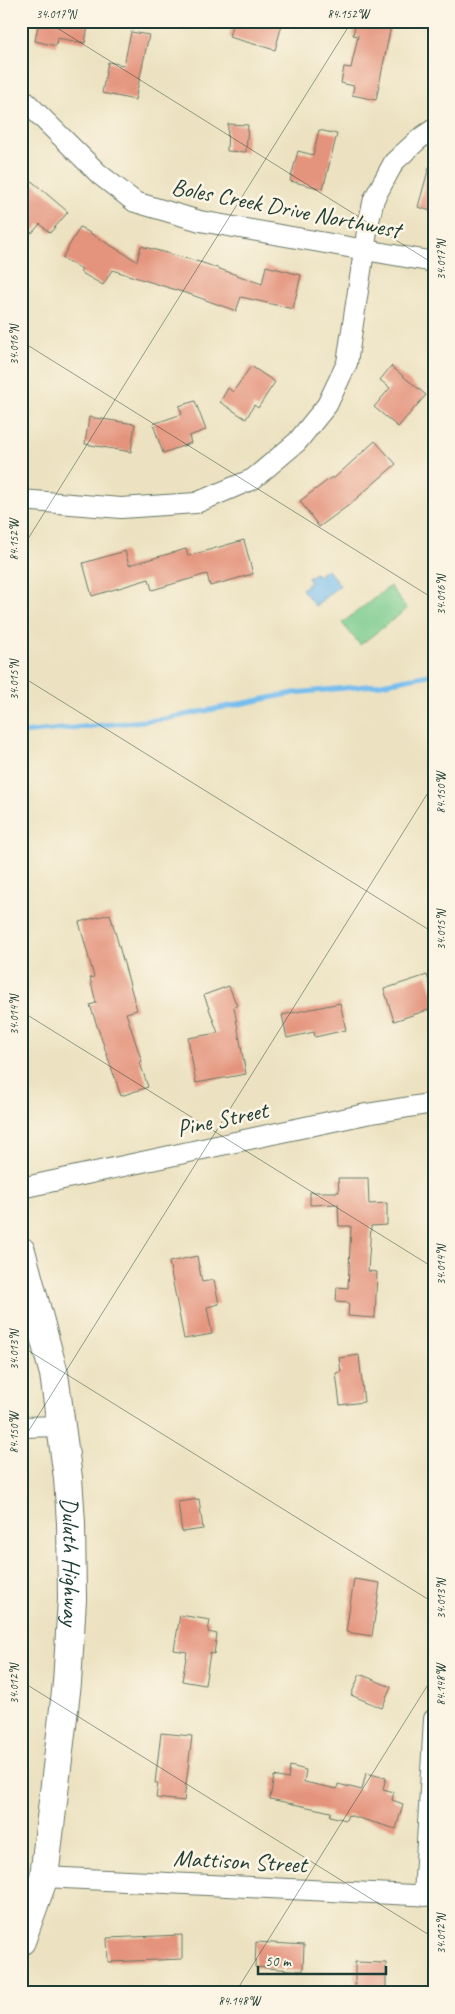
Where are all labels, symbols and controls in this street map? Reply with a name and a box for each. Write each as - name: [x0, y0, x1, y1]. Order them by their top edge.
- text: 34.017°N: [36, 6, 78, 22]
- text: 84.152°W: [327, 6, 371, 22]
- street label: Boles Creek Drive Northwest: [169, 171, 406, 245]
- text: 34.017°N: [433, 238, 449, 280]
- text: 34.016°N: [6, 323, 22, 365]
- text: 84.152°W: [6, 517, 22, 561]
- text: 34.016°N: [433, 573, 449, 615]
- text: 34.015°N: [6, 658, 22, 700]
- text: 84.150°W: [433, 770, 449, 814]
- text: 34.015°N: [433, 908, 449, 950]
- text: 34.014°N: [6, 993, 22, 1035]
- street label: Pine Street: [174, 1094, 272, 1143]
- text: 34.014°N: [433, 1243, 449, 1285]
- text: 34.013°N: [6, 1328, 22, 1370]
- text: 84.150°W: [6, 1410, 22, 1454]
- street label: Duluth Highway: [54, 1496, 87, 1629]
- text: 34.013°N: [433, 1577, 449, 1619]
- text: 34.012°N: [6, 1662, 22, 1704]
- text: 84.148°W: [433, 1662, 449, 1706]
- street label: Mattison Street: [173, 1843, 309, 1880]
- text: 34.012°N: [433, 1912, 449, 1954]
- scale bar: [258, 1944, 385, 1976]
- text: 50 m: [265, 1952, 292, 1971]
- text: 84.148°W: [218, 1993, 262, 2009]

